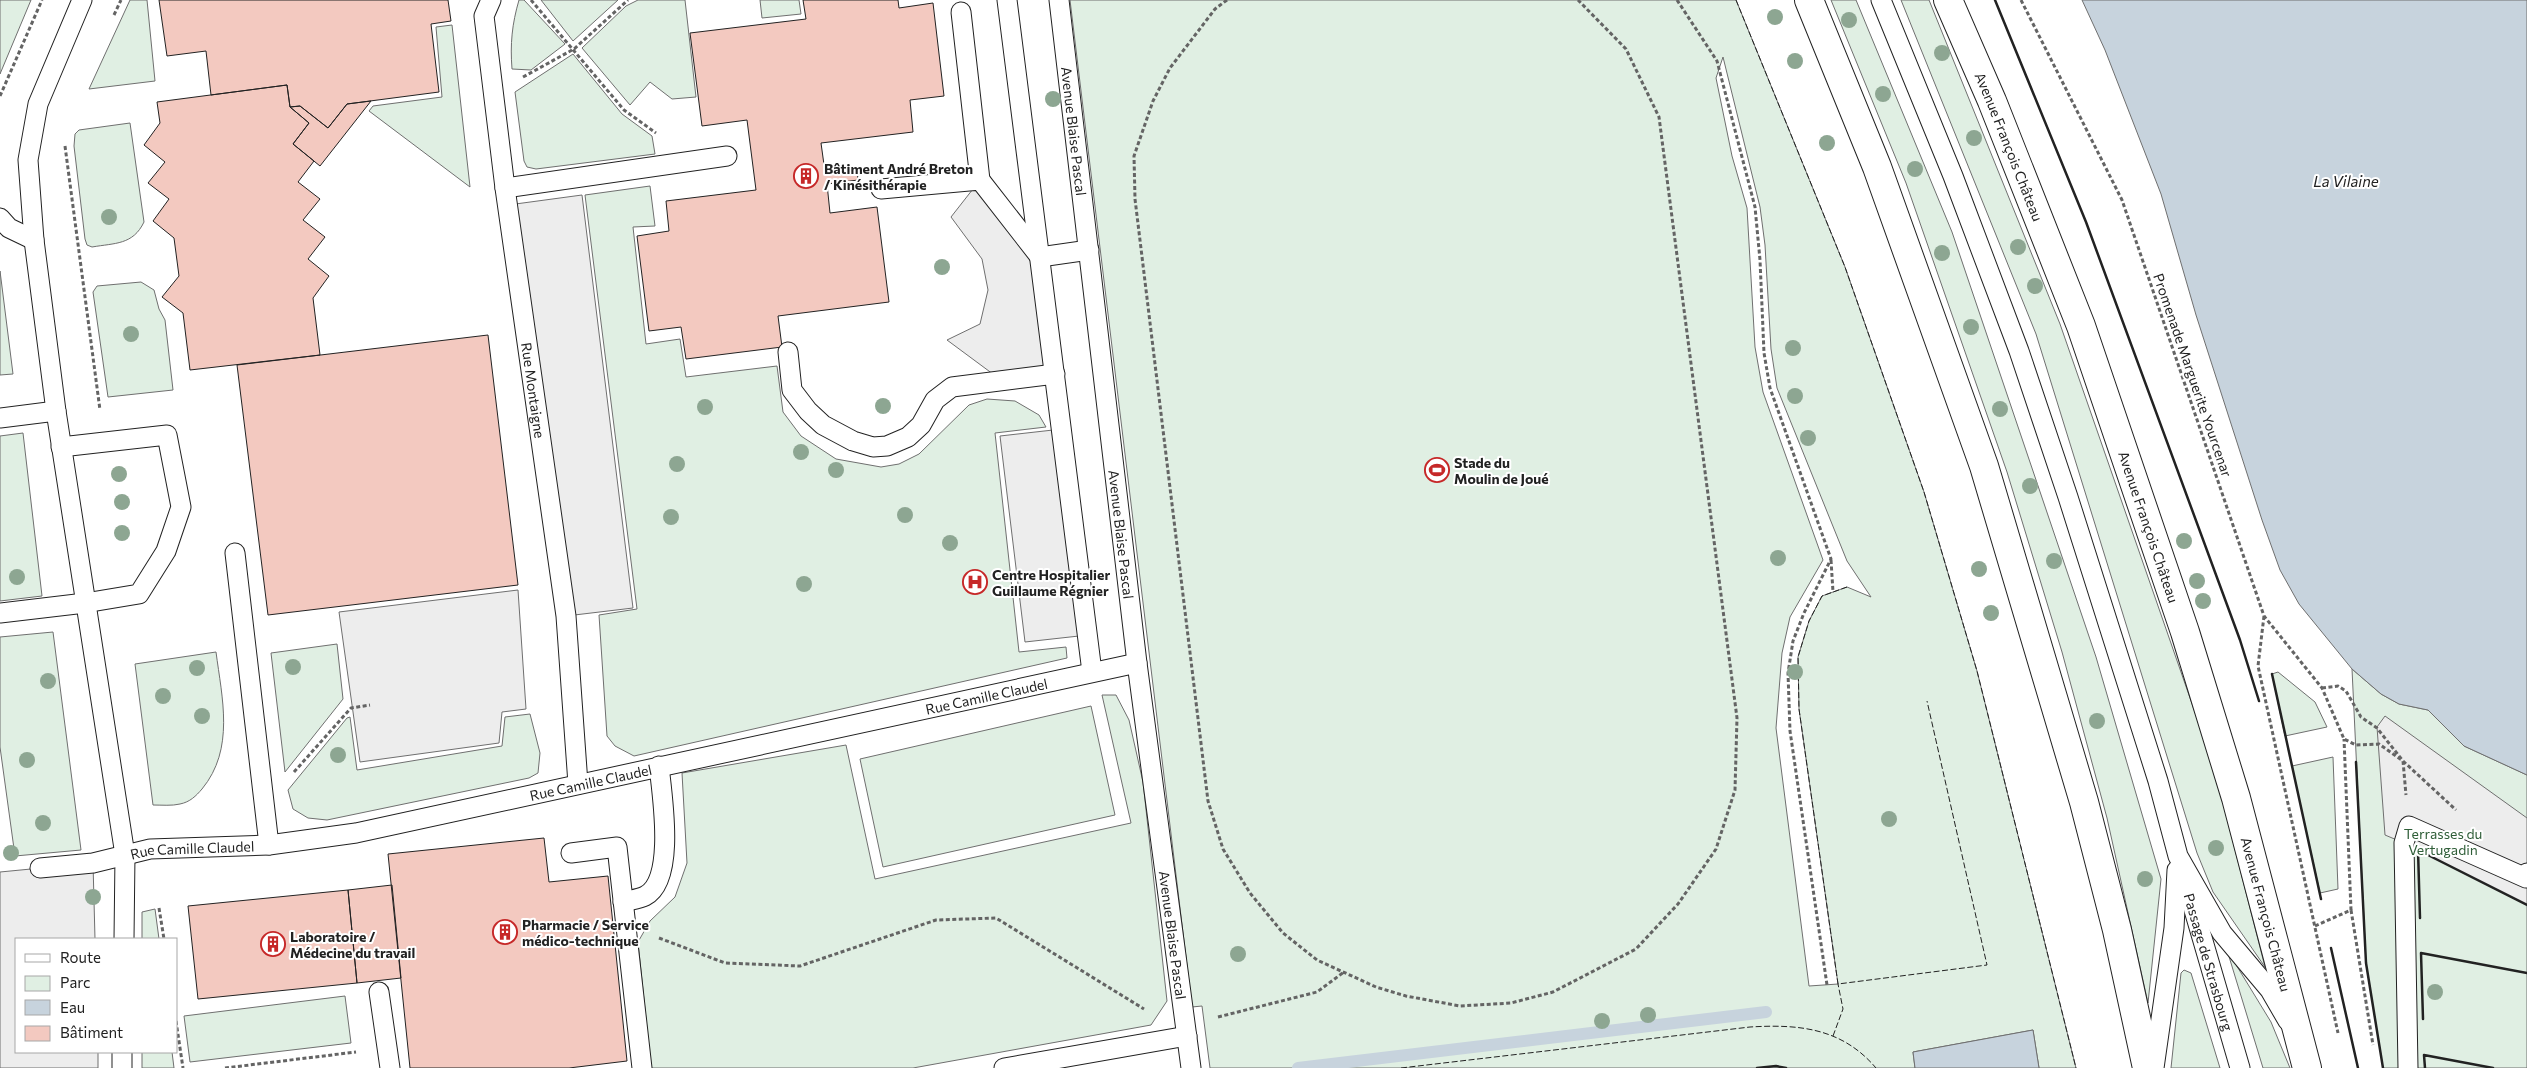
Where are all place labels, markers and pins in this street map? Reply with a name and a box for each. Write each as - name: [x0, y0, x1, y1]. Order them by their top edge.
- place label: Bâtiment André Breton / Kinésithérapie: [824, 160, 973, 193]
- building icon: Bâtiment André Breton / Kinésithérapie: [793, 163, 819, 189]
- place label: Stade du Moulin de Joué: [1454, 454, 1549, 487]
- sports icon: Stade du Moulin de Joué: [1424, 457, 1450, 483]
- place label: Centre Hospitalier Guillaume Régnier: [992, 566, 1110, 599]
- hospital icon: Centre Hospitalier Guillaume Régnier: [962, 569, 988, 595]
- place label: Pharmacie / Service médico-technique: [522, 916, 649, 949]
- building icon: Pharmacie / Service médico-technique: [492, 919, 518, 945]
- place label: Laboratoire / Médecine du travail: [290, 928, 415, 961]
- building icon: Laboratoire / Médecine du travail: [260, 931, 286, 957]

